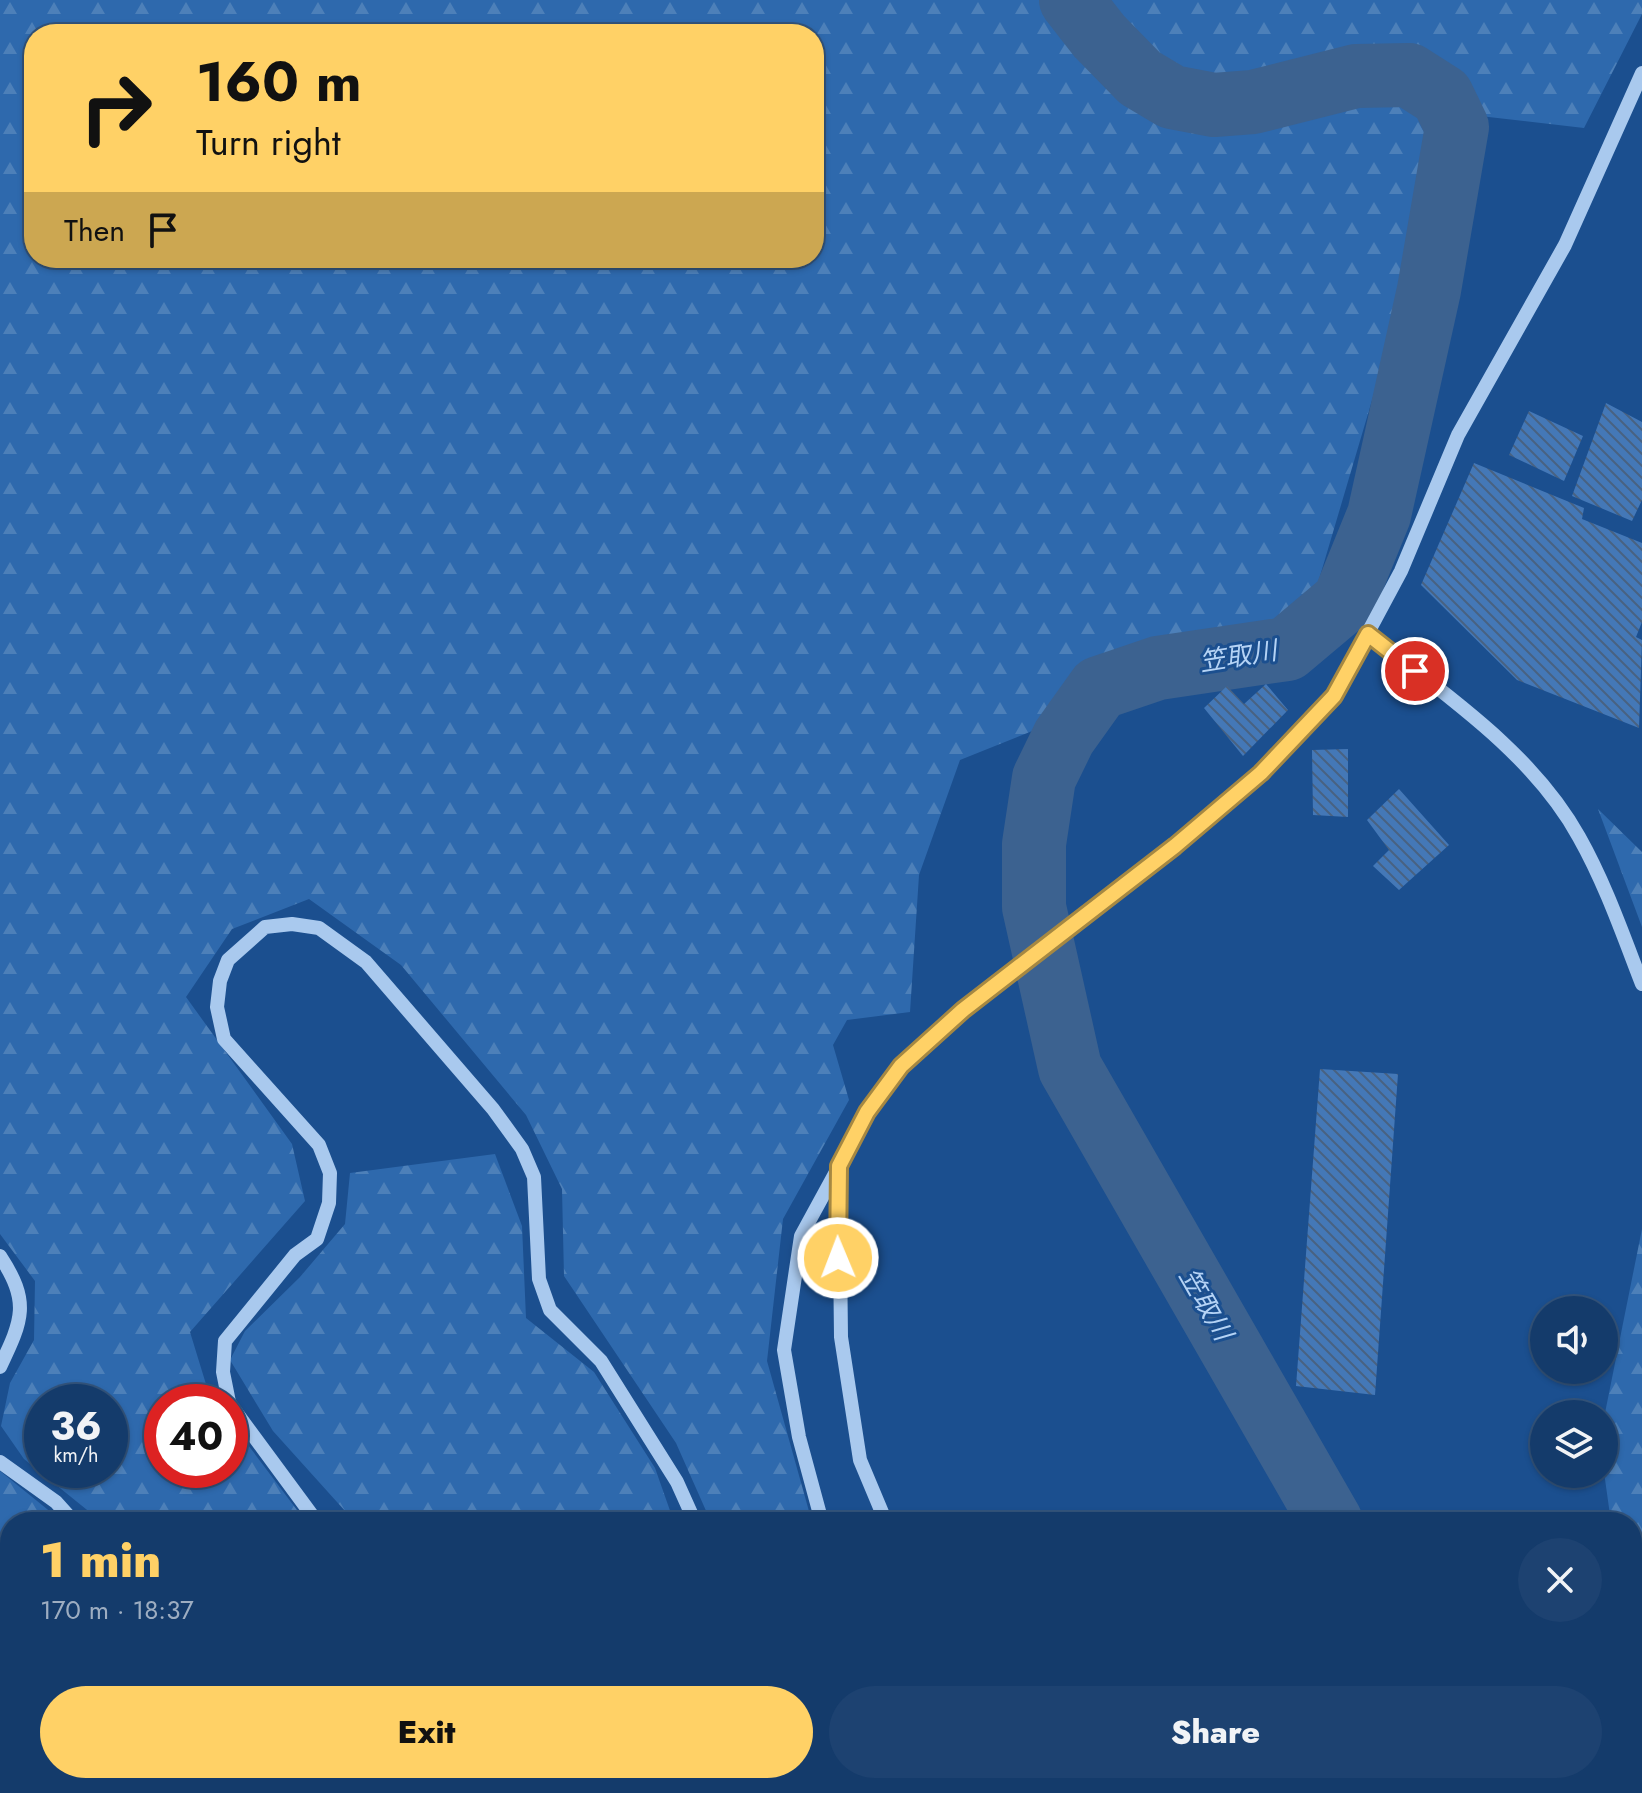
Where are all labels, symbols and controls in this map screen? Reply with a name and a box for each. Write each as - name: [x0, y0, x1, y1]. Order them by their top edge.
- text: 160 m: [196, 41, 362, 122]
- icon: right: [64, 56, 168, 160]
- text: Turn right: [196, 116, 341, 168]
- icon: arrive: [141, 208, 185, 252]
- text: Then: [64, 209, 125, 252]
- water label: 笠取川: [1197, 631, 1282, 681]
- pin: [1381, 637, 1449, 705]
- icon: arrive: [1393, 649, 1437, 693]
- position arrow: [796, 1216, 880, 1300]
- water label: 笠取川: [1170, 1261, 1243, 1350]
- map controls: [1530, 1296, 1618, 1488]
- button: sound: [1530, 1296, 1618, 1384]
- speed limit sign: 40: [144, 1384, 248, 1488]
- text: 36: [50, 1397, 102, 1455]
- button: layers: [1530, 1400, 1618, 1488]
- text: km/h: [53, 1441, 99, 1470]
- text: 1 min: [40, 1526, 161, 1595]
- button: close: [1518, 1538, 1602, 1622]
- text: 170 m · 18:37: [40, 1591, 194, 1629]
- button: Exit: [40, 1686, 813, 1778]
- button: Share: [829, 1686, 1602, 1778]

